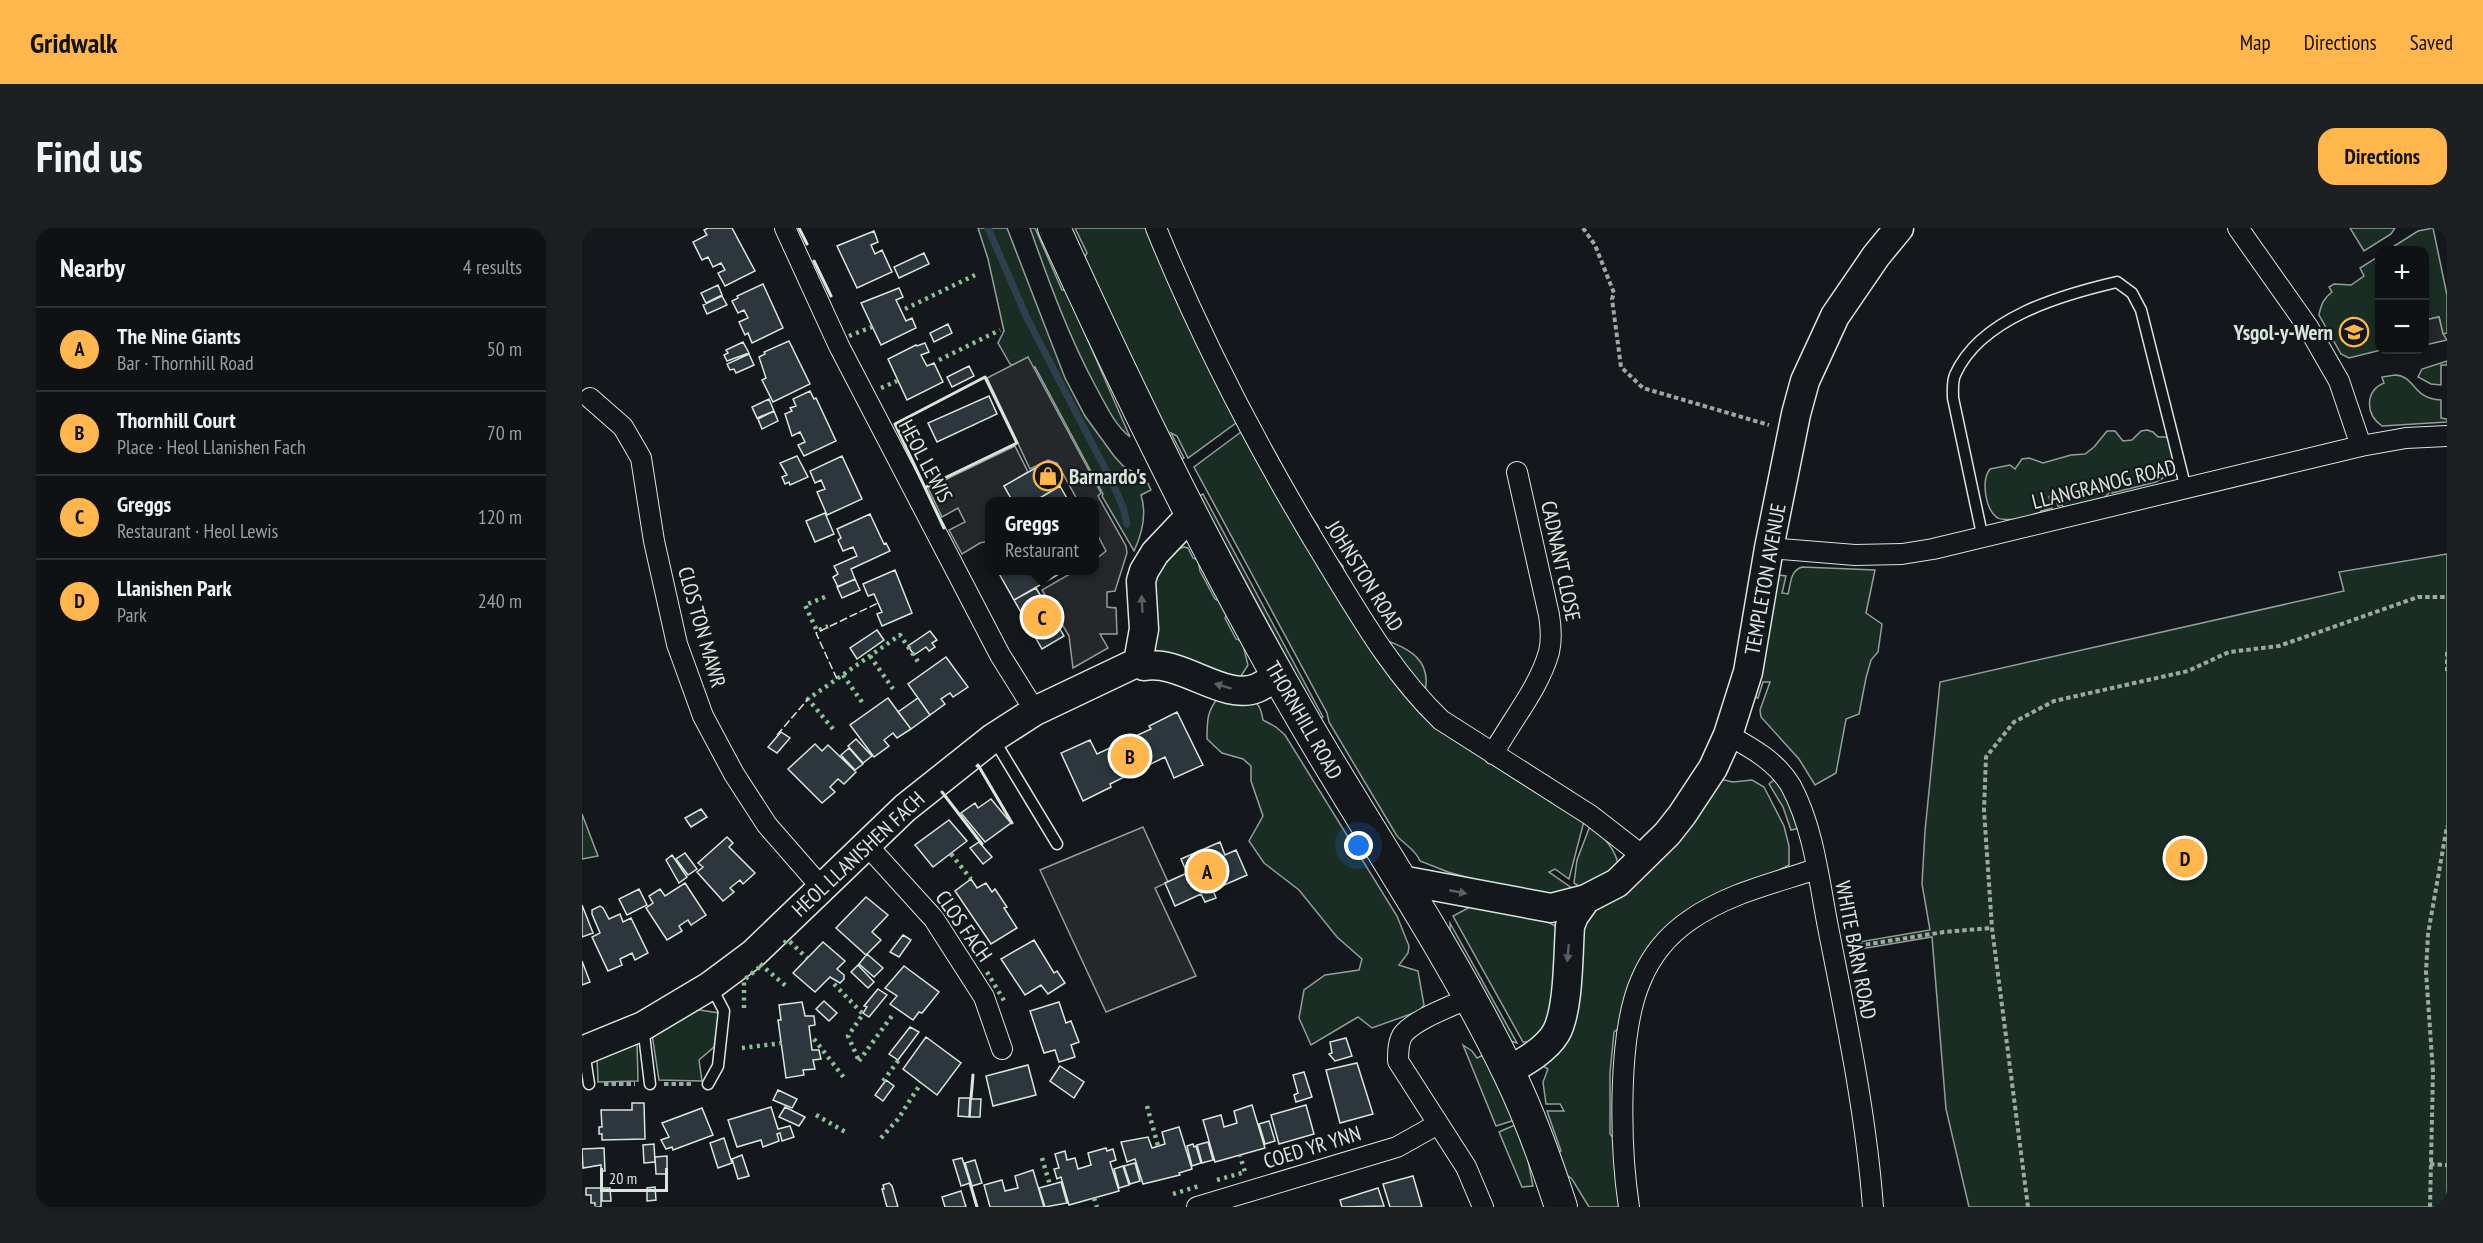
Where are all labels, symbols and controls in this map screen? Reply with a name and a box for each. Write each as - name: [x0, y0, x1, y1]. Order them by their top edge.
- text: Gridwalk: [30, 24, 118, 61]
- text: Map: [2240, 29, 2271, 56]
- text: Directions: [2304, 29, 2377, 56]
- text: Saved: [2410, 29, 2453, 56]
- button: Directions: [2318, 128, 2447, 185]
- text: Find us: [36, 129, 143, 184]
- map controls: [2375, 246, 2429, 354]
- button: +: [2375, 246, 2429, 300]
- text: Nearby: [60, 251, 125, 284]
- text: 4 results: [463, 254, 522, 280]
- button: −: [2375, 300, 2429, 354]
- school or university icon: Ysgol-y-Wern: [2338, 316, 2370, 348]
- place label: Ysgol-y-Wern: [2233, 319, 2333, 346]
- text: The Nine Giants: [117, 322, 241, 350]
- text: A: [74, 336, 85, 362]
- text: 50 m: [487, 336, 522, 362]
- text: Bar · Thornhill Road: [117, 350, 254, 376]
- text: Thornhill Court: [117, 406, 236, 434]
- street label: HEOL LEWIS: [893, 415, 959, 507]
- text: B: [75, 420, 84, 446]
- text: 70 m: [487, 420, 522, 446]
- text: Place · Heol Llanishen Fach: [117, 434, 306, 460]
- street label: LLANGRANOG ROAD: [2029, 453, 2179, 515]
- shop icon: Barnardo's: [1032, 460, 1064, 492]
- place label: Barnardo's: [1069, 463, 1146, 490]
- text: Greggs: [117, 490, 171, 518]
- popup: [985, 497, 1099, 575]
- street label: CADNANT CLOSE: [1535, 498, 1587, 624]
- street label: TEMPLETON AVENUE: [1738, 501, 1792, 657]
- text: C: [75, 504, 84, 530]
- text: 120 m: [478, 504, 522, 530]
- text: Greggs: [1005, 509, 1059, 537]
- street label: JOHNSTON ROAD: [1320, 515, 1410, 636]
- text: Restaurant · Heol Lewis: [117, 518, 278, 544]
- text: Restaurant: [1005, 537, 1079, 563]
- street label: CLOS TON MAWR: [672, 563, 732, 691]
- text: Llanishen Park: [117, 574, 232, 602]
- text: D: [74, 588, 85, 614]
- text: 240 m: [478, 588, 522, 614]
- pin: C: [1022, 594, 1062, 640]
- one-way arrow: [1138, 595, 1147, 614]
- text: Park: [117, 602, 147, 628]
- street label: THORNHILL ROAD: [1259, 656, 1349, 784]
- one-way arrow: [1214, 681, 1232, 690]
- pin: B: [1110, 734, 1150, 778]
- street label: HEOL LLANISHEN FACH: [786, 785, 930, 923]
- your location: [1344, 831, 1373, 860]
- pin: D: [2166, 836, 2204, 880]
- pin: A: [1188, 848, 1226, 894]
- street label: WHITE BARN ROAD: [1829, 879, 1883, 1021]
- street label: CLOS FACH: [930, 885, 998, 967]
- one-way arrow: [1449, 887, 1468, 897]
- one-way arrow: [1563, 943, 1573, 962]
- street label: COED YR YNN: [1260, 1119, 1364, 1175]
- scale bar: [600, 1165, 668, 1192]
- text: 20 m: [609, 1168, 637, 1188]

